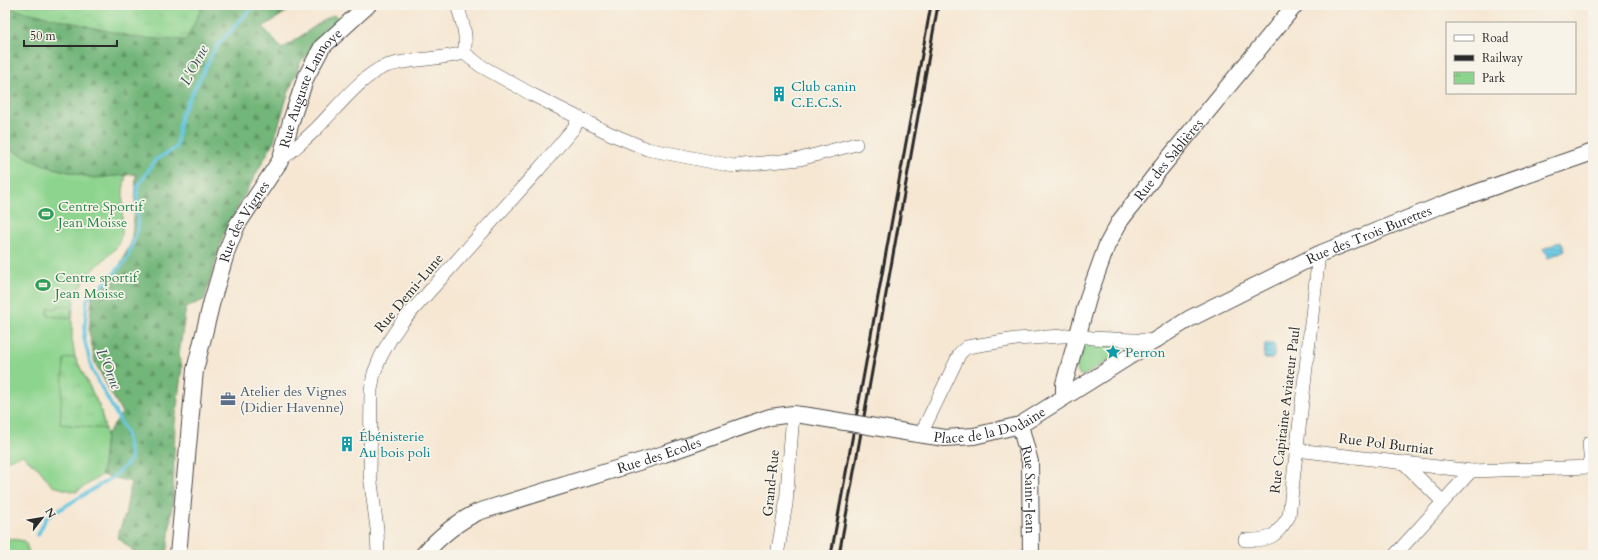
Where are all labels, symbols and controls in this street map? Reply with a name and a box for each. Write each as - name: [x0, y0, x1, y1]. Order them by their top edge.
- scale bar: [24, 22, 117, 48]
- legend: [1446, 22, 1576, 94]
- street label: Rue Auguste Lannoye: [275, 24, 346, 150]
- text: 50 m: [30, 28, 57, 44]
- text: Road: [1482, 30, 1509, 46]
- water label: L'Orne: [175, 41, 213, 89]
- text: Railway: [1482, 50, 1524, 66]
- text: Park: [1482, 70, 1506, 86]
- place label: Club canin C.E.C.S.: [791, 77, 857, 112]
- building icon: Club canin C.E.C.S.: [770, 85, 788, 103]
- street label: Rue des Sablières: [1129, 114, 1207, 205]
- street label: Rue des Vignes: [214, 177, 274, 265]
- place label: Centre Sportif Jean Moisse: [56, 197, 145, 232]
- street label: Rue des Trois Burettes: [1303, 200, 1435, 269]
- sports icon: Centre Sportif Jean Moisse: [37, 205, 55, 223]
- street label: Rue Demi-Lune: [370, 249, 448, 337]
- place label: Centre sportif Jean Moisse: [53, 268, 140, 303]
- sports icon: Centre sportif Jean Moisse: [34, 276, 52, 294]
- street label: Rue Capitaine Aviateur Paul: [1265, 325, 1305, 495]
- place icon: Perron: [1104, 343, 1122, 361]
- place label: Perron: [1125, 343, 1165, 362]
- water label: L'Orne: [91, 345, 127, 393]
- place label: Atelier des Vignes (Didier Havenne): [240, 382, 347, 417]
- office icon: Atelier des Vignes (Didier Havenne): [219, 390, 237, 408]
- street label: Place de la Dodaine: [932, 402, 1049, 448]
- place label: Ébénisterie Au bois poli: [359, 427, 430, 462]
- street label: Rue Pol Burniat: [1338, 429, 1435, 459]
- street label: Rue des Ecoles: [615, 432, 704, 478]
- building icon: Ébénisterie Au bois poli: [338, 435, 356, 453]
- street label: Rue Saint-Jean: [1017, 444, 1040, 534]
- street label: Grand-Rue: [758, 448, 784, 518]
- north arrow: [22, 498, 62, 538]
- text: N: [41, 505, 59, 521]

